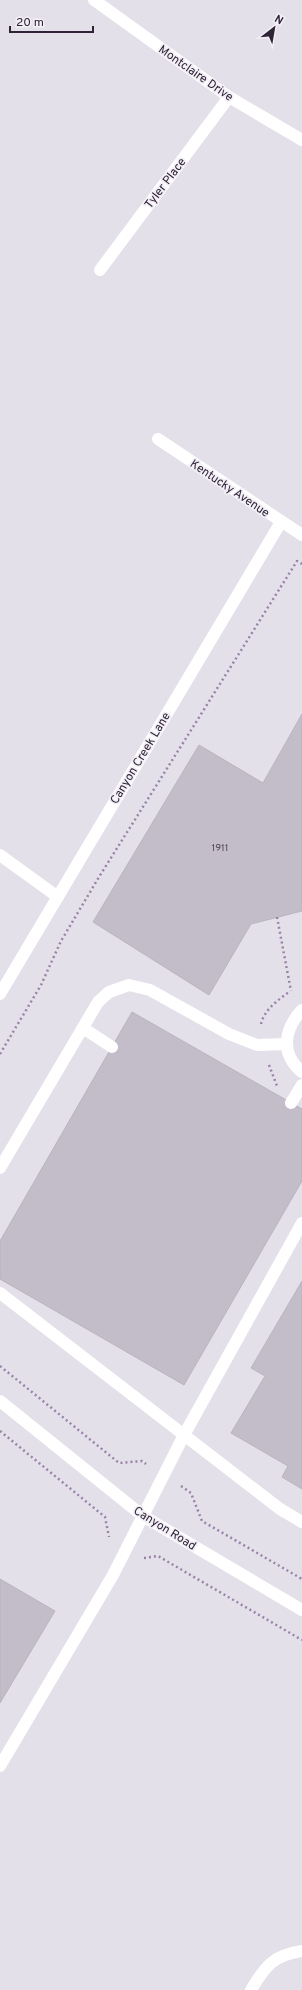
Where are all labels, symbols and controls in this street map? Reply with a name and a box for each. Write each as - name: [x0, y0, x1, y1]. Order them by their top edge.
- scale bar: [10, 8, 93, 34]
- north arrow: [254, 8, 294, 48]
- text: N: [272, 12, 286, 28]
- text: 20 m: [16, 15, 44, 31]
- street label: Montclaire Drive: [155, 42, 236, 106]
- street label: Tyler Place: [141, 155, 190, 212]
- street label: Kentucky Avenue: [187, 456, 272, 521]
- street label: Canyon Creek Lane: [107, 710, 175, 807]
- house number: 1911: [211, 842, 229, 855]
- street label: Canyon Road: [130, 1503, 199, 1555]

